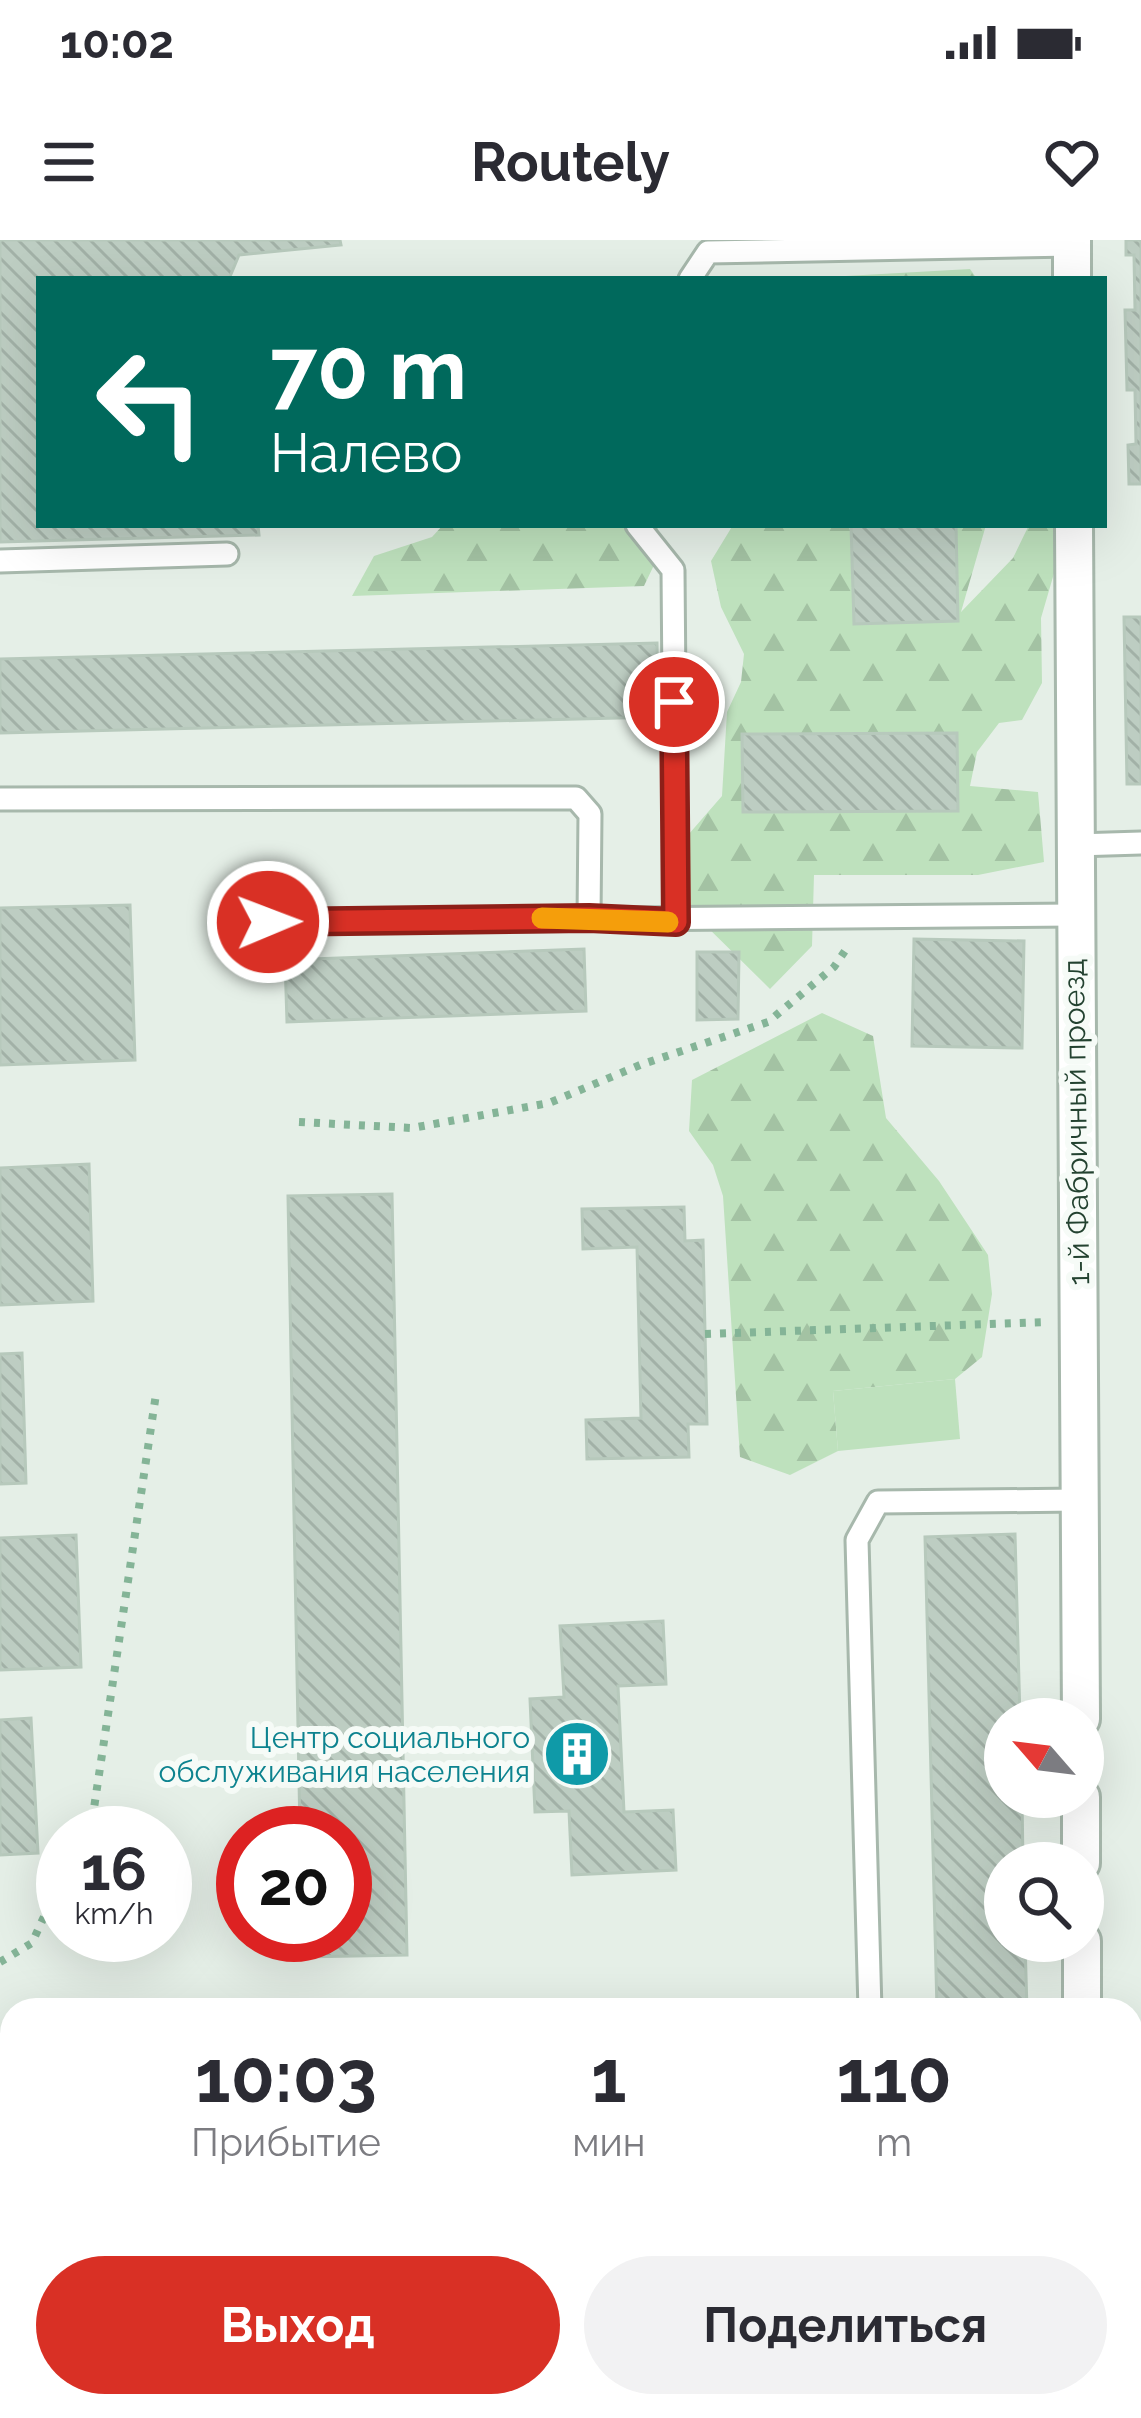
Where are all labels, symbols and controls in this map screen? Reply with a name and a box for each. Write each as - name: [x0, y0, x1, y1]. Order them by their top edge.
- text: 10:02: [60, 16, 174, 69]
- icon: menu: [36, 129, 102, 195]
- icon: heart: [1039, 129, 1105, 195]
- text: Routely: [471, 130, 670, 194]
- text: 70 m: [270, 320, 467, 419]
- icon: left: [72, 324, 228, 480]
- text: Налево: [270, 421, 462, 485]
- pin: [623, 651, 725, 753]
- icon: arrive: [641, 669, 707, 735]
- position arrow: [205, 859, 331, 985]
- street label: 1-й Фабричный проезд: [1056, 958, 1096, 1286]
- north arrow: [984, 1698, 1104, 1818]
- map controls: [984, 1698, 1104, 1962]
- building icon: Центр социального обслуживания населения: [542, 1719, 612, 1789]
- place label: Центр социального обслуживания населения: [158, 1720, 530, 1789]
- speed limit sign: 20: [216, 1806, 372, 1962]
- text: 16: [81, 1834, 147, 1904]
- button: search: [984, 1842, 1104, 1962]
- text: km/h: [74, 1896, 154, 1931]
- text: 10:03: [195, 2034, 377, 2119]
- text: 1: [591, 2034, 627, 2119]
- text: 110: [836, 2034, 952, 2119]
- text: Прибытие: [191, 2119, 381, 2165]
- text: мин: [572, 2119, 645, 2165]
- text: m: [876, 2119, 912, 2165]
- button: Выход: [36, 2256, 560, 2394]
- button: Поделиться: [584, 2256, 1107, 2394]

